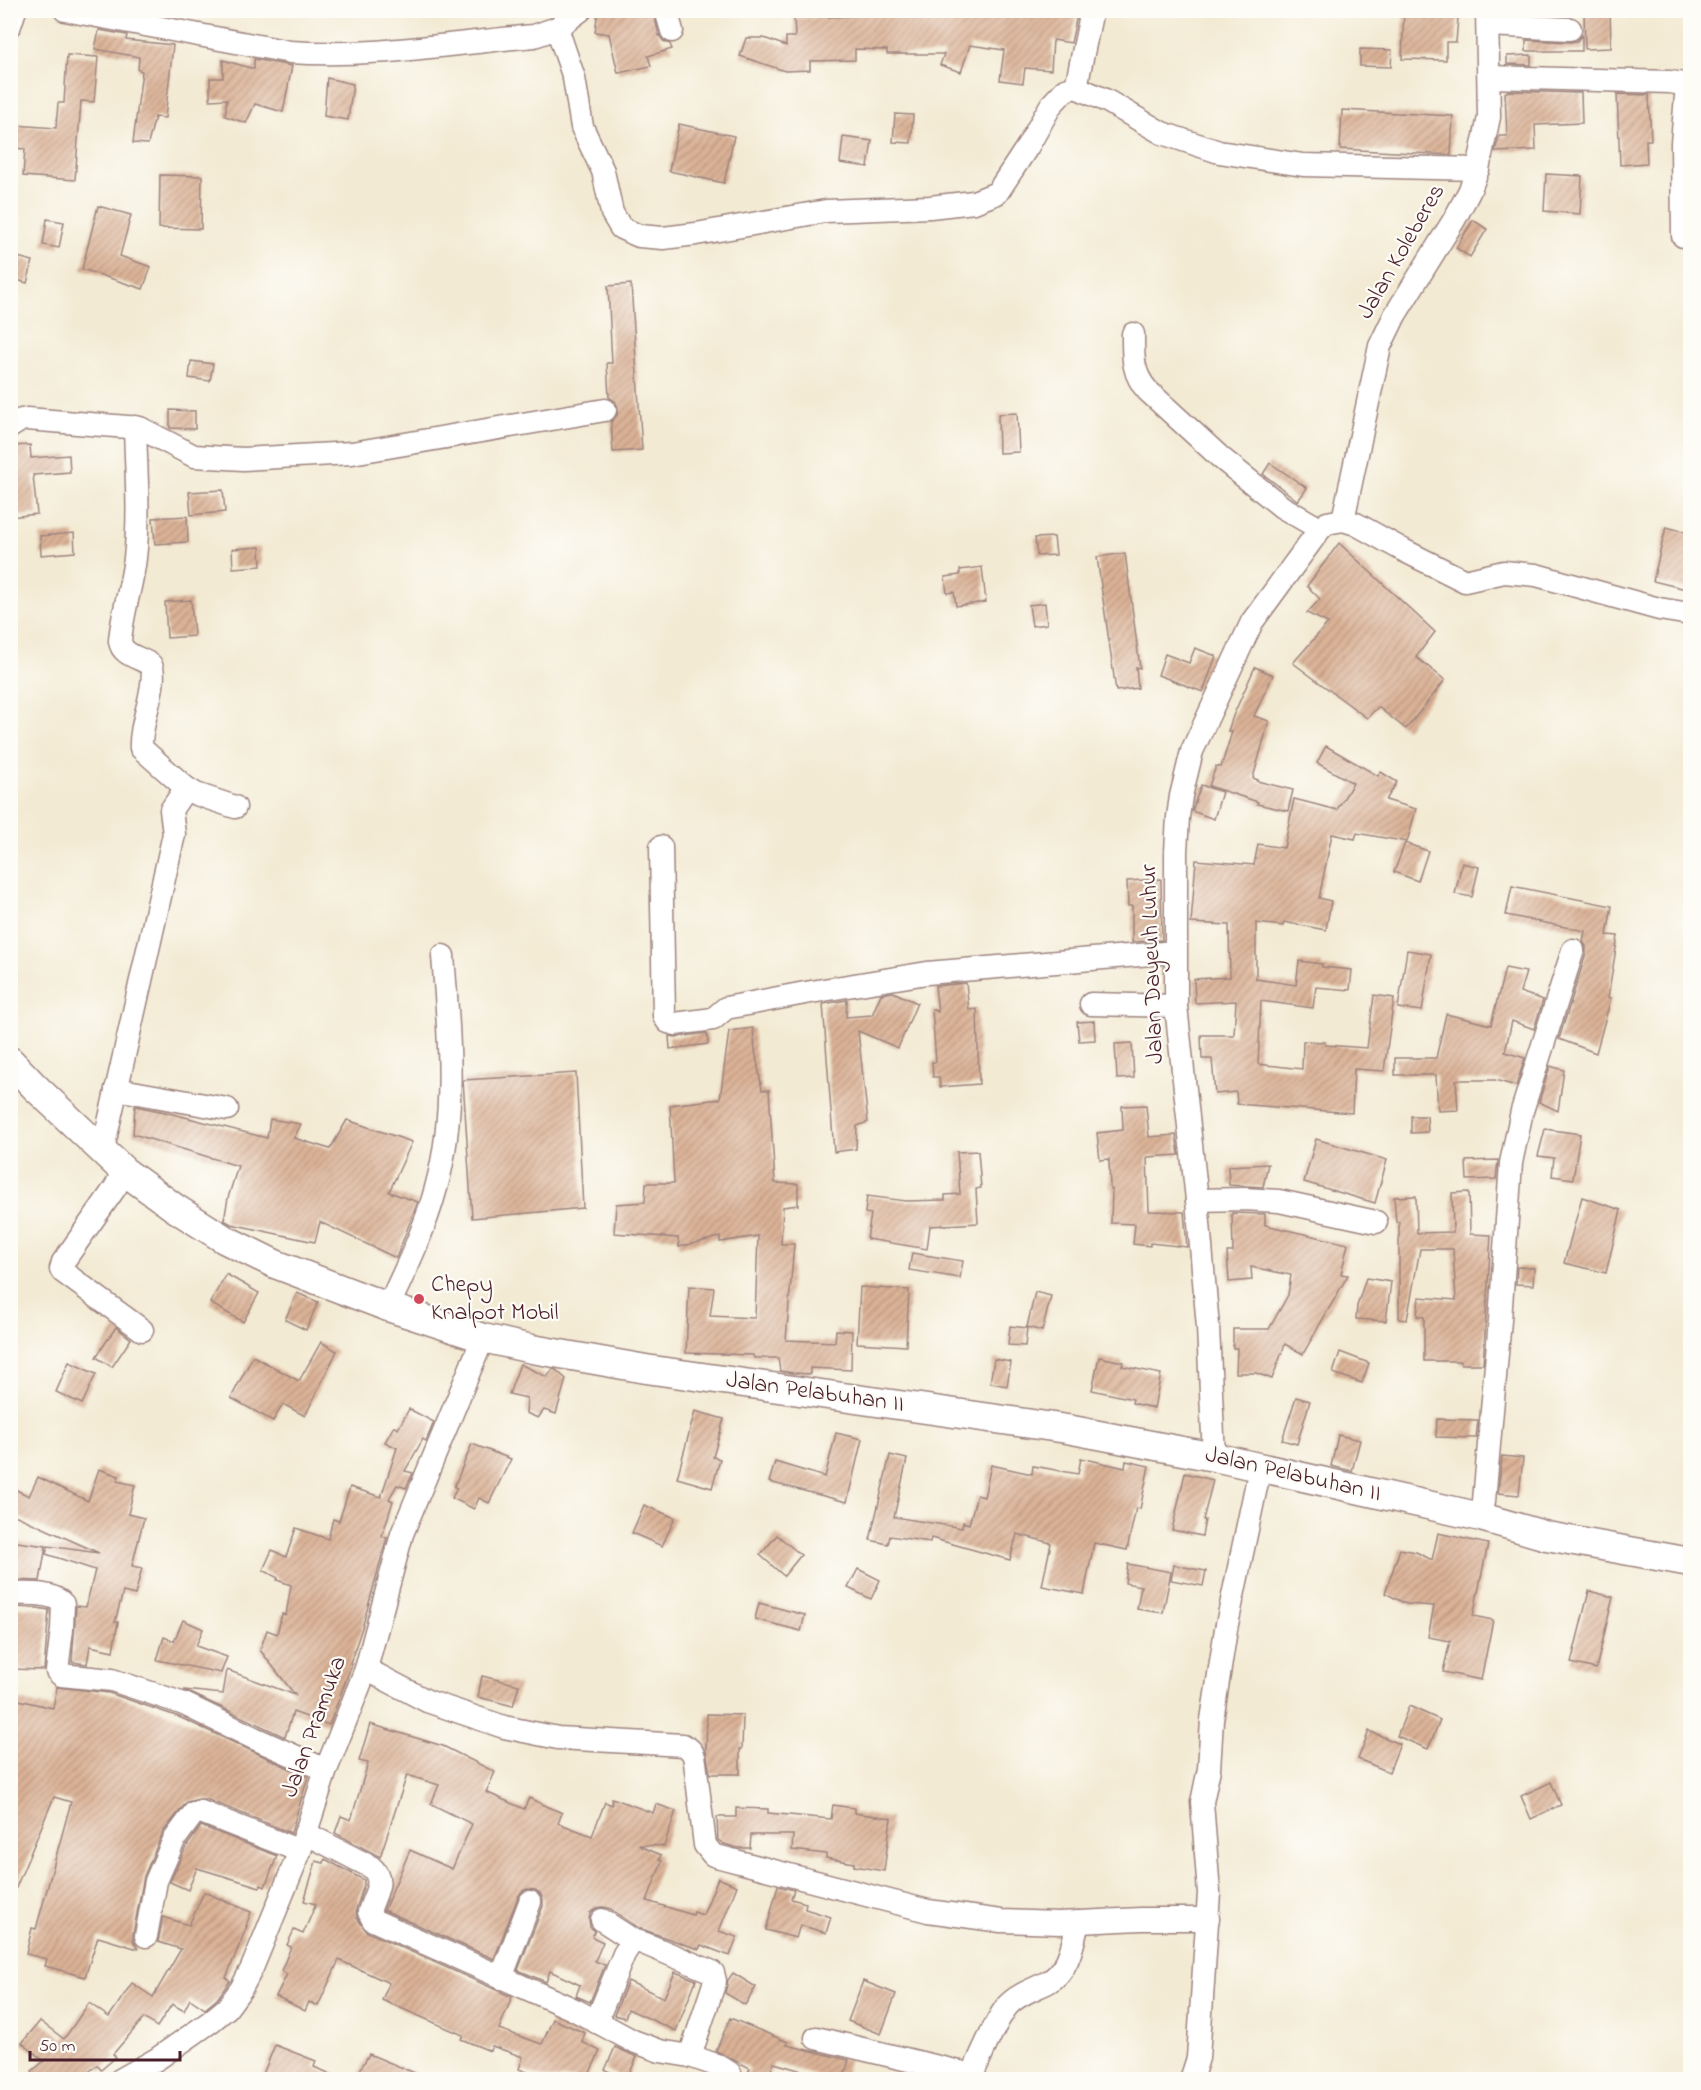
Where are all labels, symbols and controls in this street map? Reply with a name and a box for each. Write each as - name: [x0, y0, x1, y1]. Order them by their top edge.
- street label: Jalan Koleberes: [1349, 178, 1455, 326]
- street label: Jalan Dayeuh Luhur: [1132, 863, 1175, 1065]
- place label: Chepy Knalpot Mobil: [431, 1268, 558, 1331]
- marker: Chepy Knalpot Mobil: [412, 1292, 426, 1306]
- street label: Jalan Pelabuhan II: [724, 1363, 906, 1423]
- street label: Jalan Pelabuhan II: [1202, 1438, 1384, 1512]
- street label: Jalan Pramuka: [273, 1651, 357, 1803]
- scale bar: [30, 2024, 180, 2062]
- text: 50 m: [39, 2034, 76, 2060]

